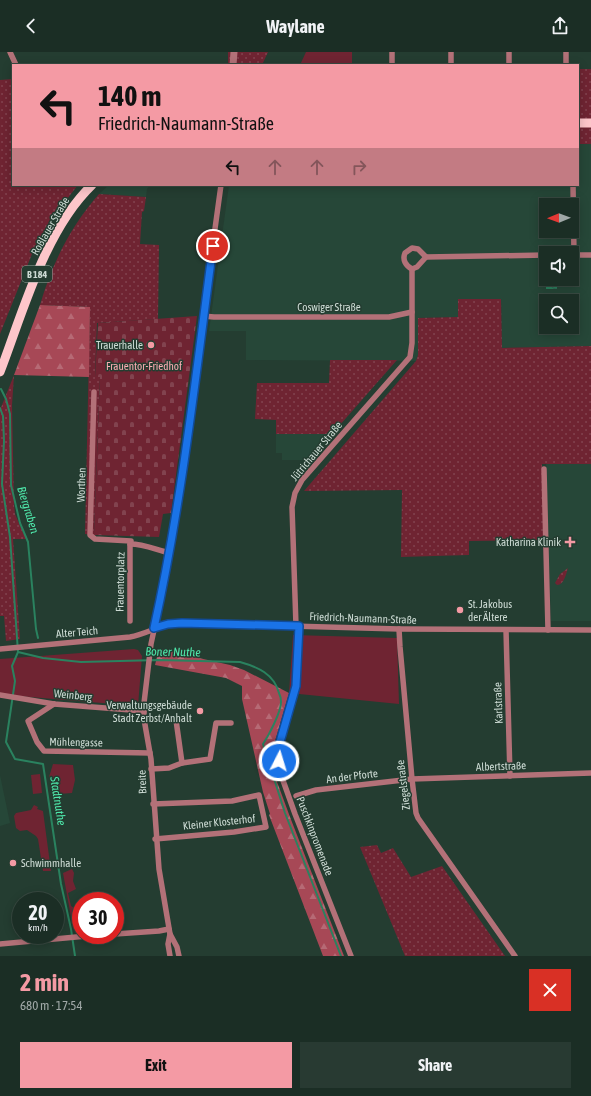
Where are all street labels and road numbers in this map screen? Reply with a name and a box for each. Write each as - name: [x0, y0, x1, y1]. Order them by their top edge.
- street label: Roßlauer Straße: [29, 195, 71, 257]
- road number: B 184: [22, 266, 52, 282]
- street label: Coswiger Straße: [297, 301, 361, 313]
- street label: Jütrichauer Straße: [288, 419, 344, 483]
- street label: Worthen: [74, 467, 88, 503]
- street label: Frauentorplatz: [113, 552, 127, 612]
- street label: Friedrich-Naumann-Straße: [309, 610, 417, 626]
- street label: Alter Teich: [55, 624, 99, 640]
- street label: Karlstraße: [491, 682, 505, 724]
- street label: Weinberg: [53, 687, 93, 703]
- street label: Mühlengasse: [49, 736, 103, 748]
- street label: Ziegelstraße: [394, 759, 412, 811]
- street label: Albertstraße: [476, 759, 526, 773]
- street label: An der Pforte: [325, 767, 379, 785]
- street label: Breite: [135, 770, 149, 794]
- street label: Puschkinpromenade: [294, 795, 336, 877]
- street label: Kleiner Klosterhof: [182, 812, 256, 832]

